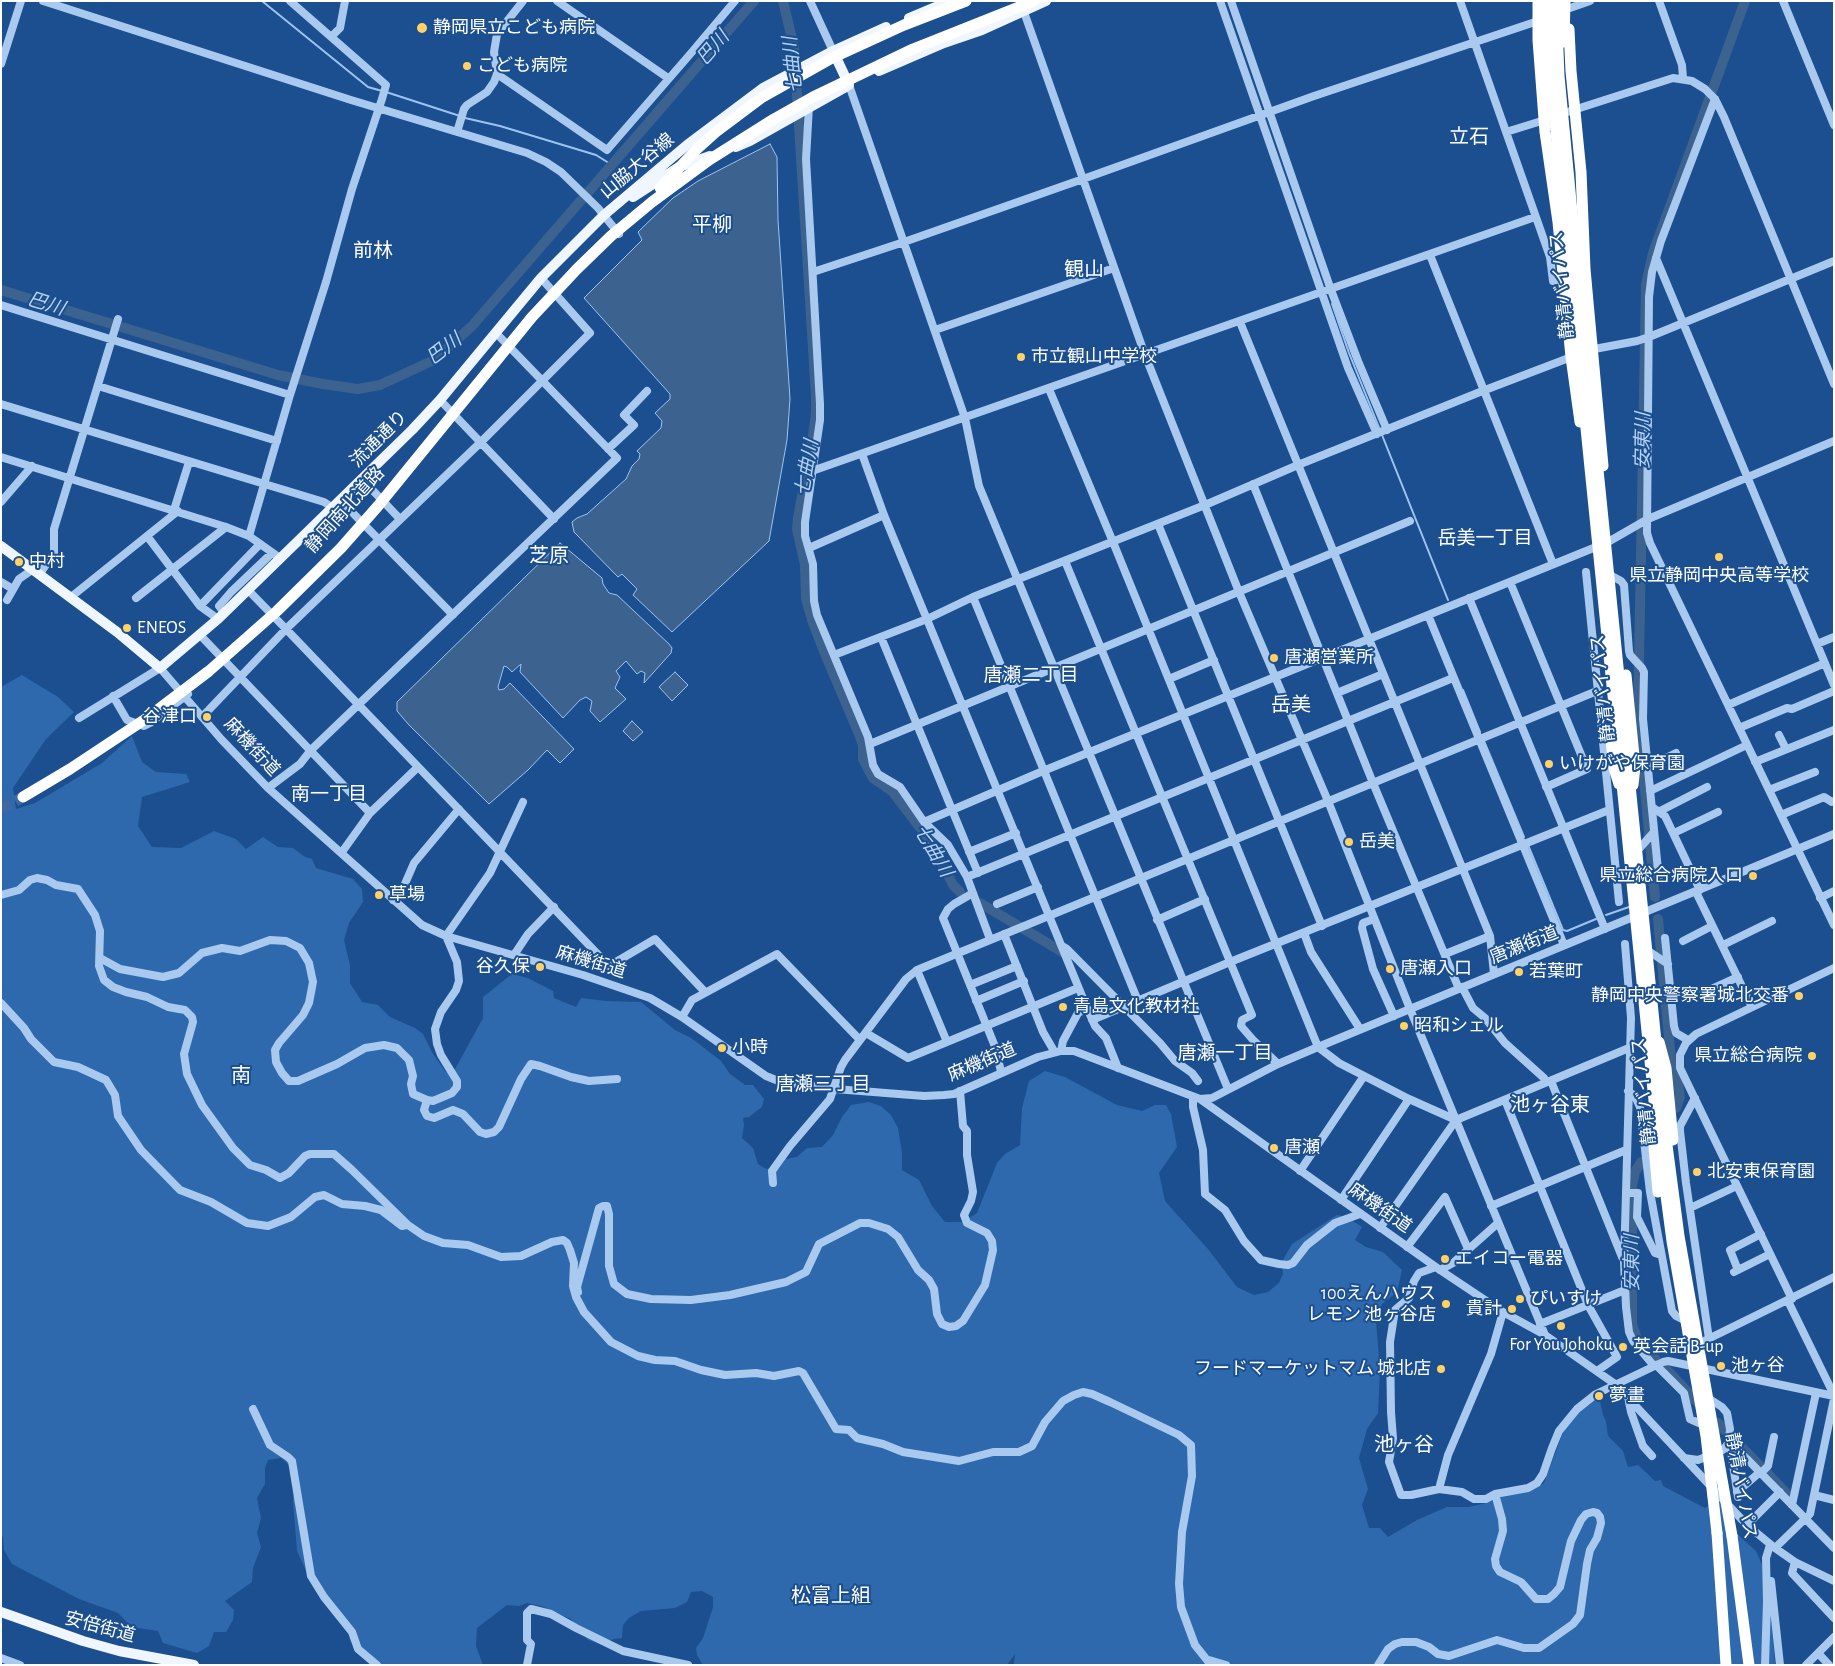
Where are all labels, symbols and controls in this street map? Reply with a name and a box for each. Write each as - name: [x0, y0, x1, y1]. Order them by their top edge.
- place label: 静岡県立こども病院: [433, 17, 595, 39]
- marker: 静岡県立こども病院: [415, 21, 429, 35]
- water label: 巴川: [692, 26, 734, 70]
- water label: 七曲川: [779, 35, 807, 95]
- place label: こども病院: [477, 55, 567, 77]
- marker: こども病院: [461, 60, 473, 72]
- district label: 立石: [1449, 125, 1489, 149]
- street label: 山脇大谷線: [596, 129, 678, 203]
- district label: 平柳: [692, 213, 732, 237]
- street label: 静清バイパス: [1546, 230, 1578, 340]
- district label: 前林: [353, 239, 393, 263]
- district label: 観山: [1064, 258, 1104, 282]
- water label: 巴川: [24, 288, 68, 320]
- water label: 巴川: [422, 328, 466, 370]
- place label: 市立観山中学校: [1031, 346, 1157, 368]
- marker: 市立観山中学校: [1015, 351, 1027, 363]
- street label: 流通通り: [346, 406, 412, 472]
- water label: 安東川: [1631, 412, 1655, 470]
- water label: 七曲川: [791, 438, 823, 498]
- street label: 静岡南北道路: [301, 463, 389, 557]
- district label: 岳美一丁目: [1438, 527, 1532, 549]
- district label: 芝原: [529, 544, 569, 568]
- place label: 中村: [29, 551, 65, 573]
- marker: 県立静岡中央高等学校: [1713, 551, 1725, 563]
- marker: 中村: [13, 556, 25, 568]
- place label: 県立静岡中央高等学校: [1629, 565, 1809, 587]
- place label: ENEOS: [137, 617, 186, 639]
- marker: ENEOS: [121, 622, 133, 634]
- street label: 静清バイパス: [1587, 633, 1619, 743]
- place label: 唐瀬営業所: [1284, 647, 1374, 669]
- marker: 唐瀬営業所: [1268, 652, 1280, 664]
- district label: 唐瀬二丁目: [984, 664, 1078, 686]
- district label: 岳美: [1271, 693, 1311, 717]
- place label: 谷津口: [143, 706, 197, 728]
- marker: 谷津口: [201, 711, 213, 723]
- street label: 麻機街道: [220, 713, 284, 781]
- place label: いけがや保育園: [1559, 753, 1685, 775]
- marker: いけがや保育園: [1543, 758, 1555, 770]
- district label: 南一丁目: [291, 783, 367, 805]
- water label: 七曲川: [909, 821, 957, 881]
- place label: 岳美: [1359, 831, 1395, 853]
- marker: 岳美: [1343, 836, 1355, 848]
- place label: 県立総合病院入口: [1599, 865, 1743, 887]
- marker: 県立総合病院入口: [1747, 870, 1759, 882]
- place label: 草場: [389, 884, 425, 906]
- marker: 草場: [373, 889, 385, 901]
- street label: 唐瀬街道: [1487, 922, 1561, 968]
- street label: 麻機街道: [553, 941, 629, 983]
- place label: 谷久保: [476, 956, 530, 978]
- place label: 唐瀬入口: [1400, 958, 1472, 980]
- marker: 谷久保: [534, 961, 546, 973]
- place label: 若葉町: [1529, 961, 1583, 983]
- marker: 唐瀬入口: [1384, 963, 1396, 975]
- marker: 若葉町: [1513, 966, 1525, 978]
- place label: 静岡中央警察署城北交番: [1591, 985, 1789, 1007]
- marker: 静岡中央警察署城北交番: [1793, 990, 1805, 1002]
- place label: 青島文化教材社: [1073, 996, 1199, 1018]
- marker: 青島文化教材社: [1057, 1001, 1069, 1013]
- place label: 昭和シェル: [1414, 1015, 1504, 1037]
- marker: 昭和シェル: [1398, 1020, 1410, 1032]
- street label: 静清バイパス: [1628, 1036, 1660, 1146]
- place label: 小時: [732, 1037, 768, 1059]
- street label: 麻機街道: [945, 1038, 1019, 1086]
- marker: 小時: [716, 1042, 728, 1054]
- district label: 唐瀬一丁目: [1178, 1042, 1272, 1064]
- place label: 県立総合病院: [1694, 1045, 1802, 1067]
- marker: 県立総合病院: [1806, 1050, 1818, 1062]
- district label: 南: [231, 1064, 251, 1088]
- district label: 唐瀬三丁目: [776, 1073, 870, 1095]
- district label: 池ヶ谷東: [1510, 1093, 1590, 1117]
- place label: 唐瀬: [1284, 1137, 1320, 1159]
- marker: 唐瀬: [1268, 1142, 1280, 1154]
- place label: 北安東保育園: [1707, 1161, 1815, 1183]
- marker: 北安東保育園: [1691, 1166, 1703, 1178]
- street label: 麻機街道: [1344, 1179, 1416, 1237]
- water label: 安東川: [1621, 1235, 1643, 1291]
- place label: エイコー電器: [1455, 1248, 1563, 1270]
- marker: エイコー電器: [1439, 1253, 1451, 1265]
- place label: 100えんハウス レモン 池ヶ谷店: [1307, 1283, 1436, 1326]
- place label: ぴいすけ: [1530, 1288, 1602, 1310]
- marker: ぴいすけ: [1514, 1293, 1526, 1305]
- marker: 100えんハウス レモン 池ヶ谷店: [1440, 1298, 1452, 1310]
- place label: 貴計: [1466, 1298, 1502, 1320]
- marker: 貴計: [1506, 1303, 1518, 1315]
- marker: For You Johoku: [1555, 1320, 1567, 1332]
- place label: For You Johoku: [1509, 1334, 1613, 1356]
- place label: 英会話 B-up: [1633, 1336, 1724, 1358]
- marker: 英会話 B-up: [1617, 1341, 1629, 1353]
- place label: 池ヶ谷: [1731, 1355, 1785, 1377]
- place label: フードマーケットマム 城北店: [1194, 1358, 1431, 1380]
- marker: 池ヶ谷: [1715, 1360, 1727, 1372]
- marker: フードマーケットマム 城北店: [1435, 1363, 1447, 1375]
- place label: 夢畫: [1609, 1385, 1645, 1407]
- marker: 夢畫: [1593, 1390, 1605, 1402]
- street label: 静清バイパス: [1721, 1431, 1761, 1541]
- district label: 池ヶ谷: [1374, 1433, 1434, 1457]
- district label: 松富上組: [791, 1584, 871, 1608]
- street label: 安倍街道: [62, 1607, 138, 1647]

